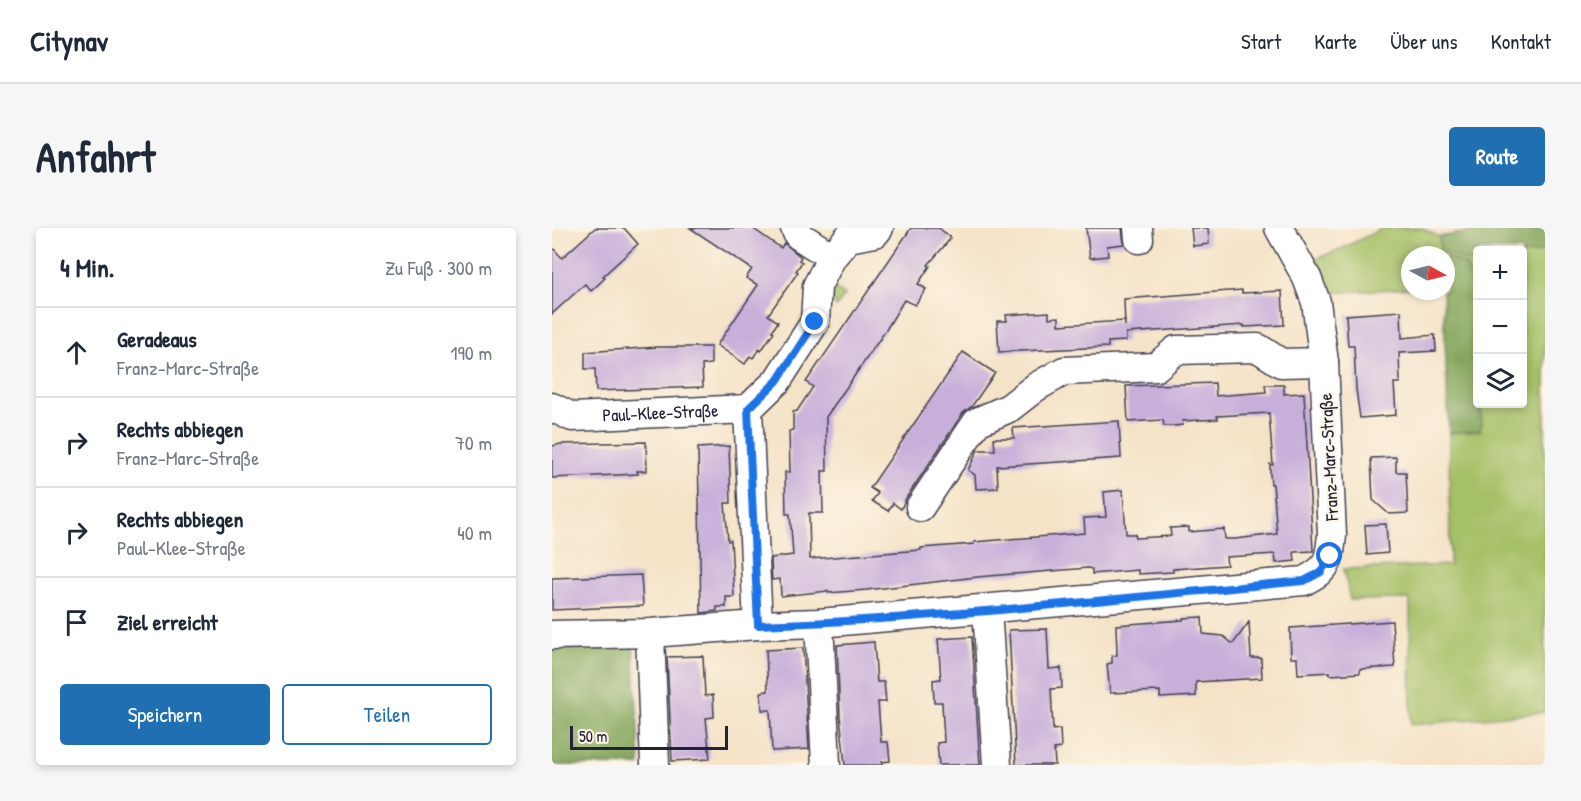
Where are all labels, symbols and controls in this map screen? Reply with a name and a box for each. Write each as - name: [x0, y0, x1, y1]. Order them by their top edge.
- text: Citynav: [30, 22, 108, 60]
- text: Start: [1241, 27, 1281, 56]
- text: Karte: [1314, 27, 1357, 56]
- text: Über uns: [1390, 27, 1458, 56]
- text: Kontakt: [1491, 27, 1551, 56]
- button: Route: [1449, 127, 1545, 186]
- text: Anfahrt: [36, 128, 155, 185]
- north arrow: [1401, 246, 1455, 300]
- map controls: [1473, 246, 1527, 408]
- button: +: [1473, 246, 1527, 300]
- text: 4 Min.: [60, 250, 114, 285]
- text: Zu Fuß · 300 m: [385, 254, 492, 281]
- button: −: [1473, 300, 1527, 354]
- route end: [801, 308, 827, 334]
- text: Geradeaus: [117, 324, 197, 354]
- icon: ahead: [60, 336, 93, 369]
- text: 190 m: [450, 339, 492, 366]
- text: Franz-Marc-Straße: [117, 354, 259, 381]
- button: layers: [1473, 354, 1527, 408]
- street label: Franz-Marc-Straße: [1313, 392, 1344, 523]
- street label: Paul-Klee-Straße: [602, 397, 719, 428]
- text: Rechts abbiegen: [117, 414, 244, 444]
- icon: right: [60, 426, 93, 459]
- text: 70 m: [455, 429, 492, 456]
- text: Franz-Marc-Straße: [117, 444, 259, 471]
- text: Rechts abbiegen: [117, 504, 244, 534]
- icon: right: [60, 516, 93, 549]
- text: 40 m: [457, 519, 492, 546]
- text: Paul-Klee-Straße: [117, 534, 246, 561]
- route start: [1316, 542, 1342, 568]
- icon: arrive: [60, 606, 93, 639]
- text: Ziel erreicht: [117, 607, 217, 637]
- button: Speichern: [60, 684, 270, 745]
- button: Teilen: [282, 684, 492, 745]
- scale bar: [570, 723, 728, 750]
- text: 50 m: [579, 725, 608, 747]

